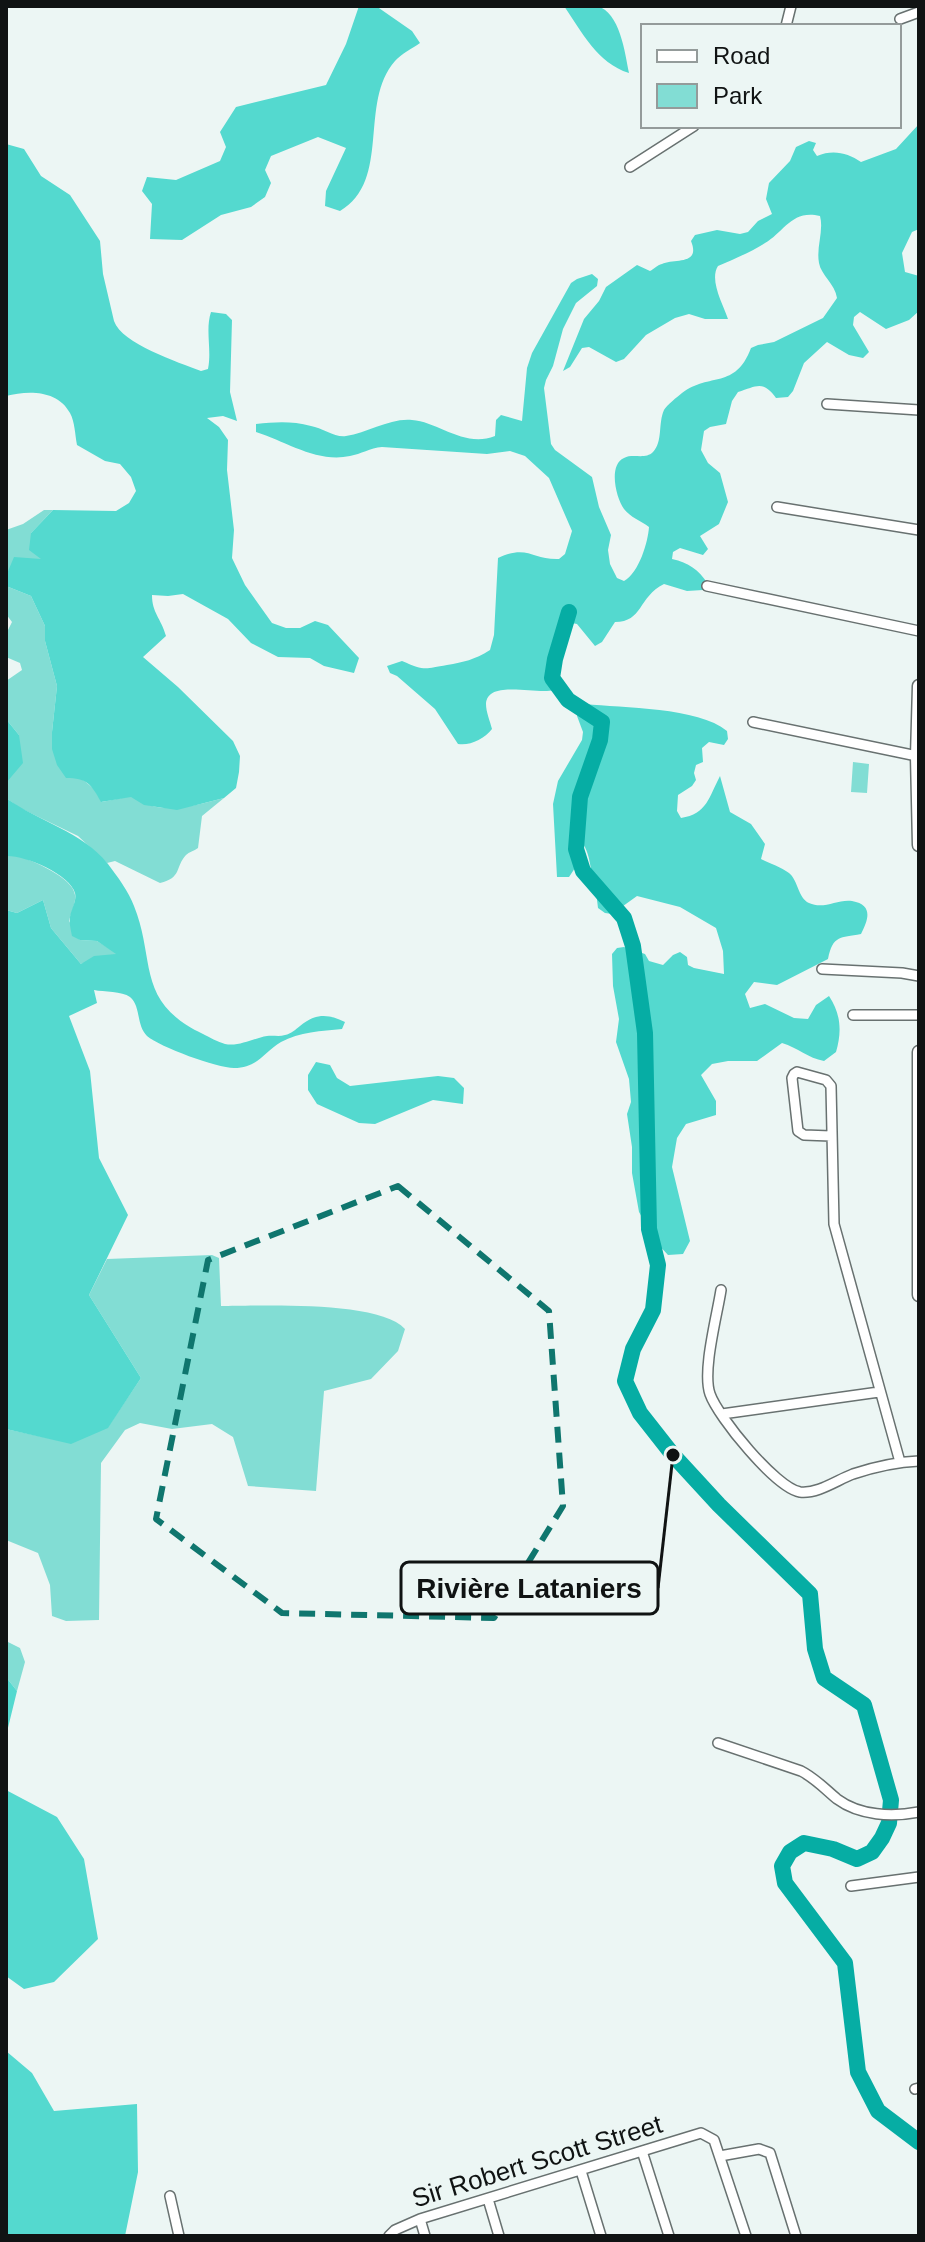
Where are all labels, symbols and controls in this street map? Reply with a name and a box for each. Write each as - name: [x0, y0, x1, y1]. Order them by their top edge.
- legend: [641, 24, 901, 128]
- text: Road: [713, 42, 770, 69]
- text: Park: [713, 82, 763, 109]
- callout: Rivière Lataniers: [401, 1562, 658, 1614]
- text: Rivière Lataniers: [416, 1573, 642, 1604]
- street label: Sir Robert Scott Street: [408, 2108, 666, 2213]

